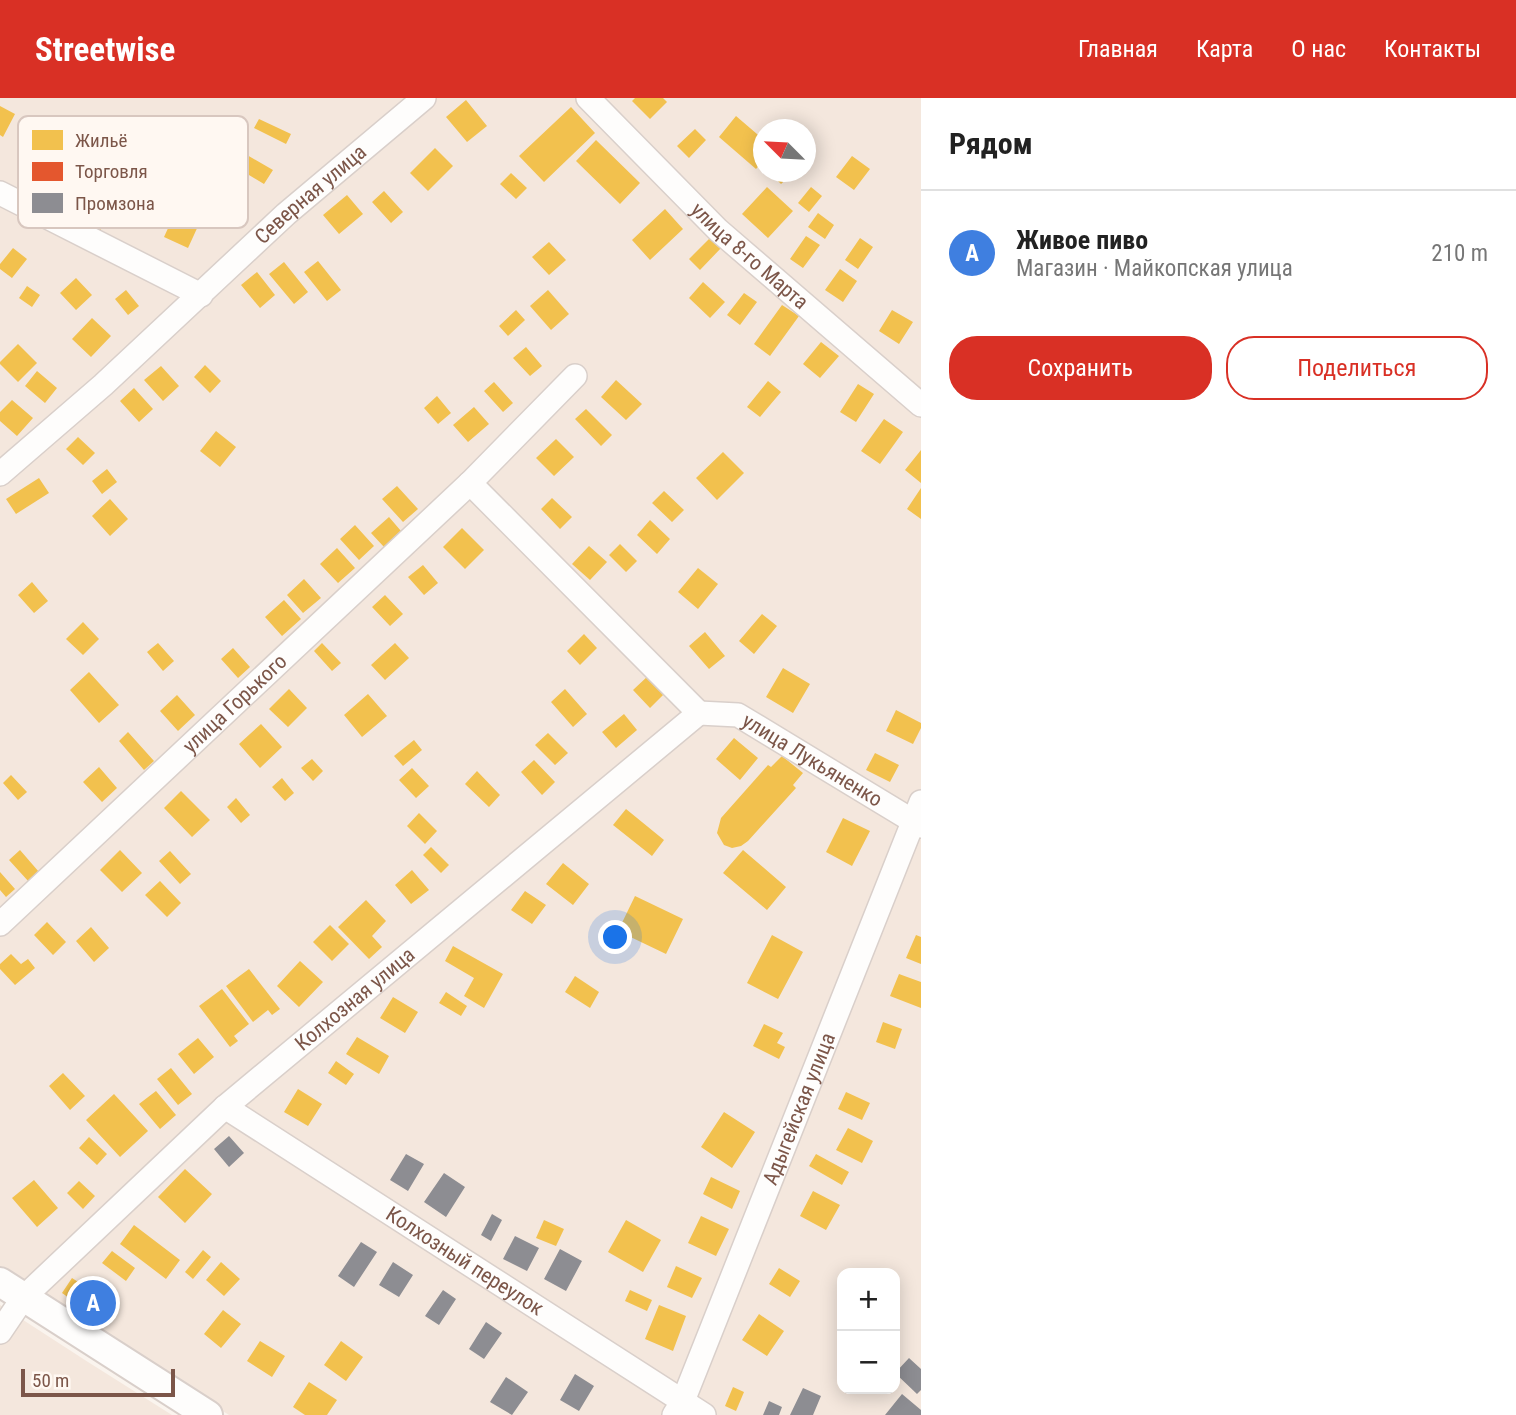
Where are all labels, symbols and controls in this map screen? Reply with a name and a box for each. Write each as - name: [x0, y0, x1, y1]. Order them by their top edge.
- text: Streetwise: [35, 30, 175, 69]
- text: Главная: [1078, 35, 1158, 63]
- text: Карта: [1196, 35, 1253, 63]
- text: О нас: [1291, 35, 1346, 63]
- text: Контакты: [1384, 35, 1481, 63]
- legend: [18, 116, 248, 228]
- north arrow: [753, 119, 816, 182]
- text: Рядом: [949, 126, 1033, 161]
- text: Жильё: [75, 129, 127, 152]
- street label: Северная улица: [250, 140, 371, 249]
- text: Торговля: [75, 160, 148, 183]
- text: Промзона: [75, 192, 155, 215]
- street label: улица 8-го Марта: [686, 198, 813, 314]
- text: Живое пиво: [1016, 225, 1148, 255]
- text: A: [965, 240, 979, 267]
- text: 210 m: [1431, 240, 1488, 267]
- text: Магазин · Майкопская улица: [1016, 255, 1293, 282]
- button: Сохранить: [949, 336, 1212, 400]
- button: Поделиться: [1226, 336, 1488, 400]
- street label: улица Горького: [178, 649, 292, 758]
- street label: улица Лукьяненко: [738, 709, 887, 812]
- your location: [598, 920, 632, 954]
- street label: Колхозная улица: [290, 942, 420, 1056]
- street label: Адыгейская улица: [758, 1029, 840, 1188]
- street label: Колхозный переулок: [382, 1202, 548, 1321]
- map controls: [837, 1268, 900, 1394]
- button: +: [837, 1268, 900, 1331]
- pin: A: [70, 1277, 116, 1329]
- button: −: [837, 1331, 900, 1394]
- scale bar: [21, 1366, 175, 1398]
- text: 50 m: [32, 1369, 69, 1392]

